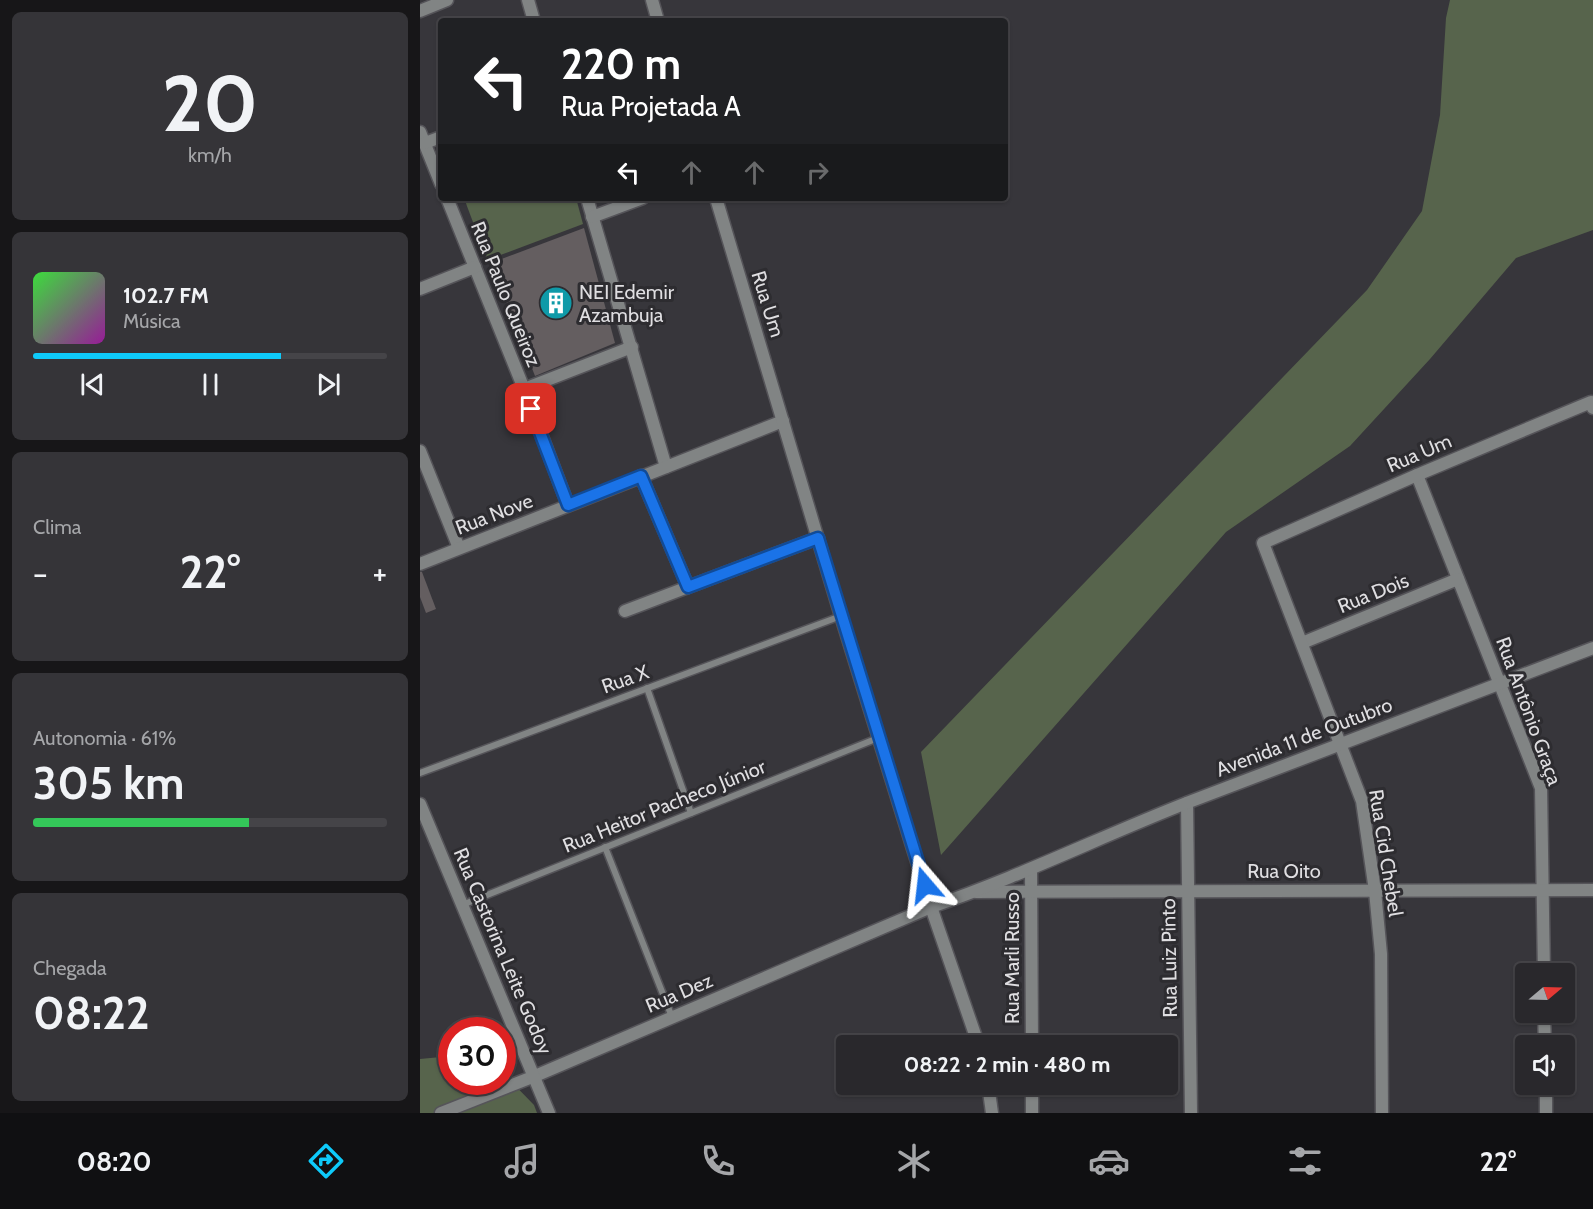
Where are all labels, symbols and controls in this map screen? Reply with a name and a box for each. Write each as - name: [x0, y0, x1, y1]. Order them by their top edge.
- text: 220 m: [561, 38, 681, 90]
- icon: left: [462, 42, 540, 120]
- text: 20: [162, 56, 258, 151]
- text: Rua Projetada A: [561, 90, 741, 123]
- text: km/h: [188, 143, 232, 167]
- icon: left: [612, 156, 645, 189]
- icon: ahead: [675, 156, 708, 189]
- icon: ahead: [738, 156, 771, 189]
- icon: right: [801, 156, 834, 189]
- street label: Rua Paulo Queiroz: [466, 218, 546, 370]
- street label: Rua Um: [747, 268, 789, 340]
- place label: NEI Edemir Azambuja: [579, 280, 675, 327]
- text: 102.7 FM: [123, 282, 209, 309]
- building icon: NEI Edemir Azambuja: [538, 285, 574, 321]
- text: Música: [123, 309, 181, 333]
- icon: previous: [76, 368, 109, 401]
- icon: pause: [194, 368, 227, 401]
- icon: next: [312, 368, 345, 401]
- pin: [505, 383, 556, 434]
- icon: arrive: [514, 392, 547, 425]
- street label: Rua Um: [1383, 429, 1455, 477]
- street label: Rua Nove: [452, 488, 536, 540]
- text: Clima: [33, 515, 81, 539]
- text: 22°: [180, 545, 240, 599]
- text: −: [33, 553, 48, 593]
- text: +: [372, 553, 387, 593]
- street label: Rua Dois: [1334, 568, 1412, 618]
- street label: Rua Antônio Graça: [1491, 634, 1567, 789]
- street label: Rua X: [598, 659, 652, 699]
- street label: Avenida 11 de Outubro: [1213, 692, 1395, 782]
- text: Autonomia · 61%: [33, 726, 176, 750]
- street label: Rua Heitor Pacheco Júnior: [559, 754, 770, 858]
- text: 305 km: [33, 756, 184, 810]
- street label: Rua Cid Chebel: [1364, 788, 1408, 919]
- street label: Rua Castorina Leite Godoy: [449, 844, 557, 1058]
- position arrow: [893, 853, 957, 917]
- street label: Rua Oito: [1247, 859, 1321, 883]
- street label: Rua Marli Russo: [1000, 892, 1024, 1024]
- street label: Rua Luiz Pinto: [1156, 898, 1182, 1018]
- text: Chegada: [33, 956, 107, 980]
- north arrow: [1515, 963, 1575, 1023]
- map controls: [1515, 963, 1575, 1095]
- street label: Rua Dez: [642, 968, 716, 1018]
- text: 08:22: [33, 986, 150, 1040]
- speed limit sign: 30: [438, 1017, 516, 1095]
- button: sound: [1515, 1035, 1575, 1095]
- text: 08:22 · 2 min · 480 m: [904, 1051, 1110, 1078]
- icon: directions: [305, 1140, 347, 1182]
- icon: music: [501, 1140, 543, 1182]
- icon: phone: [697, 1140, 739, 1182]
- icon: climate: [893, 1140, 935, 1182]
- icon: car: [1088, 1140, 1130, 1182]
- icon: filters: [1284, 1140, 1326, 1182]
- text: 08:20: [77, 1145, 152, 1178]
- text: 22°: [1480, 1145, 1516, 1178]

